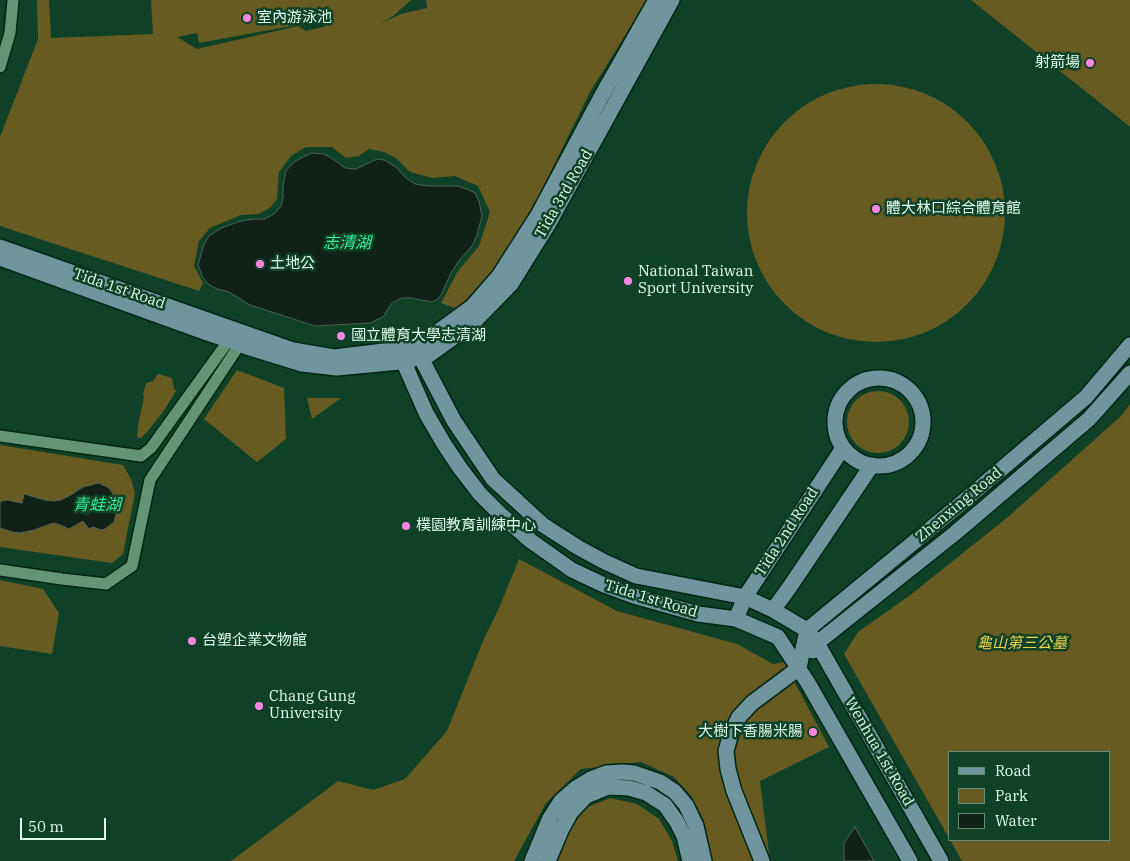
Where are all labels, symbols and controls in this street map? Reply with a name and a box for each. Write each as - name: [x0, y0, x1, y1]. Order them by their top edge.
- place label: 室內游泳池: [257, 9, 332, 27]
- marker: 室內游泳池: [241, 12, 253, 24]
- place label: 射箭場: [1035, 54, 1080, 72]
- marker: 射箭場: [1084, 57, 1096, 69]
- street label: Tida 3rd Road: [531, 146, 597, 242]
- place label: 體大林口綜合體育館: [886, 200, 1021, 218]
- marker: 體大林口綜合體育館: [870, 203, 882, 215]
- water label: 志清湖: [323, 233, 371, 253]
- place label: 土地公: [270, 255, 315, 273]
- marker: 土地公: [254, 258, 266, 270]
- place label: National Taiwan Sport University: [638, 263, 753, 298]
- street label: Tida 1st Road: [71, 265, 167, 313]
- marker: National Taiwan Sport University: [622, 275, 634, 287]
- place label: 國立體育大學志清湖: [351, 327, 486, 345]
- marker: 國立體育大學志清湖: [335, 330, 347, 342]
- street label: Zhenxing Road: [912, 464, 1006, 546]
- street label: Tida 2nd Road: [752, 484, 822, 580]
- water label: 青蛙湖: [73, 495, 121, 515]
- place label: 樸園教育訓練中心: [416, 517, 536, 535]
- marker: 樸園教育訓練中心: [400, 520, 412, 532]
- street label: Tida 1st Road: [602, 576, 700, 622]
- place label: 台塑企業文物館: [202, 632, 307, 650]
- marker: 台塑企業文物館: [186, 635, 198, 647]
- park label: 龜山第三公墓: [977, 635, 1067, 653]
- place label: Chang Gung University: [269, 688, 355, 723]
- street label: Wenhua 1st Road: [841, 694, 917, 810]
- marker: Chang Gung University: [253, 700, 265, 712]
- place label: 大樹下香腸米腸: [698, 723, 803, 741]
- marker: 大樹下香腸米腸: [807, 726, 819, 738]
- legend: [948, 751, 1110, 841]
- text: Road: [995, 761, 1031, 780]
- text: Park: [995, 786, 1028, 805]
- scale bar: [22, 808, 109, 840]
- text: Water: [995, 811, 1037, 830]
- text: 50 m: [28, 817, 64, 836]

